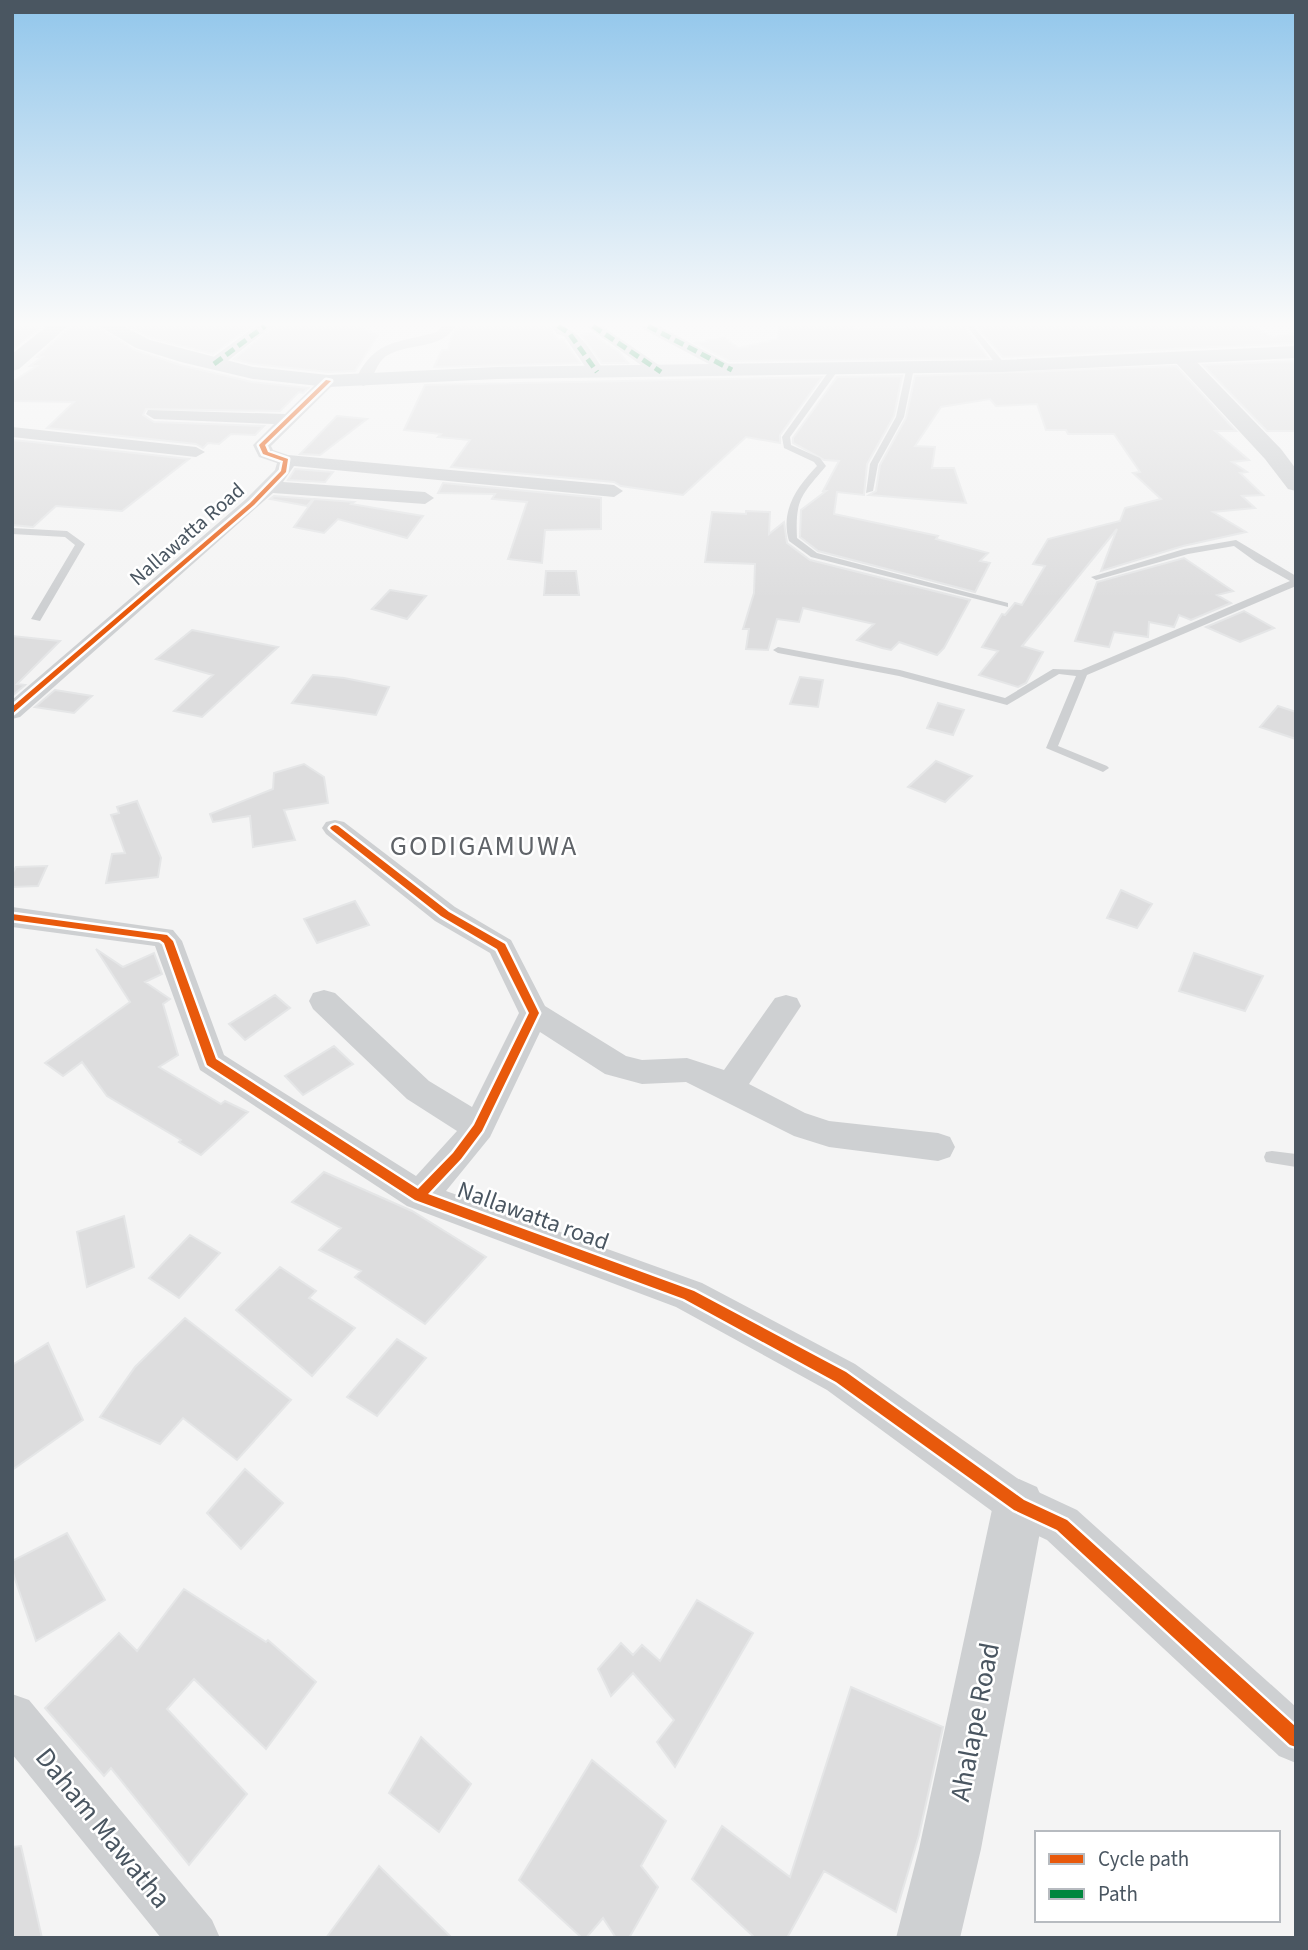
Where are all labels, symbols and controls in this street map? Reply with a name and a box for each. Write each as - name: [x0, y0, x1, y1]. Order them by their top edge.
- street label: Nallawatta Road: [123, 475, 251, 593]
- district label: GODIGAMUWA: [390, 826, 578, 866]
- street label: Nallawatta road: [452, 1172, 614, 1260]
- street label: Ahalape Road: [940, 1639, 1010, 1805]
- street label: Daham Mawatha: [26, 1739, 180, 1917]
- legend: [1035, 1831, 1280, 1922]
- text: Cycle path: [1098, 1844, 1189, 1874]
- text: Path: [1098, 1879, 1138, 1909]

